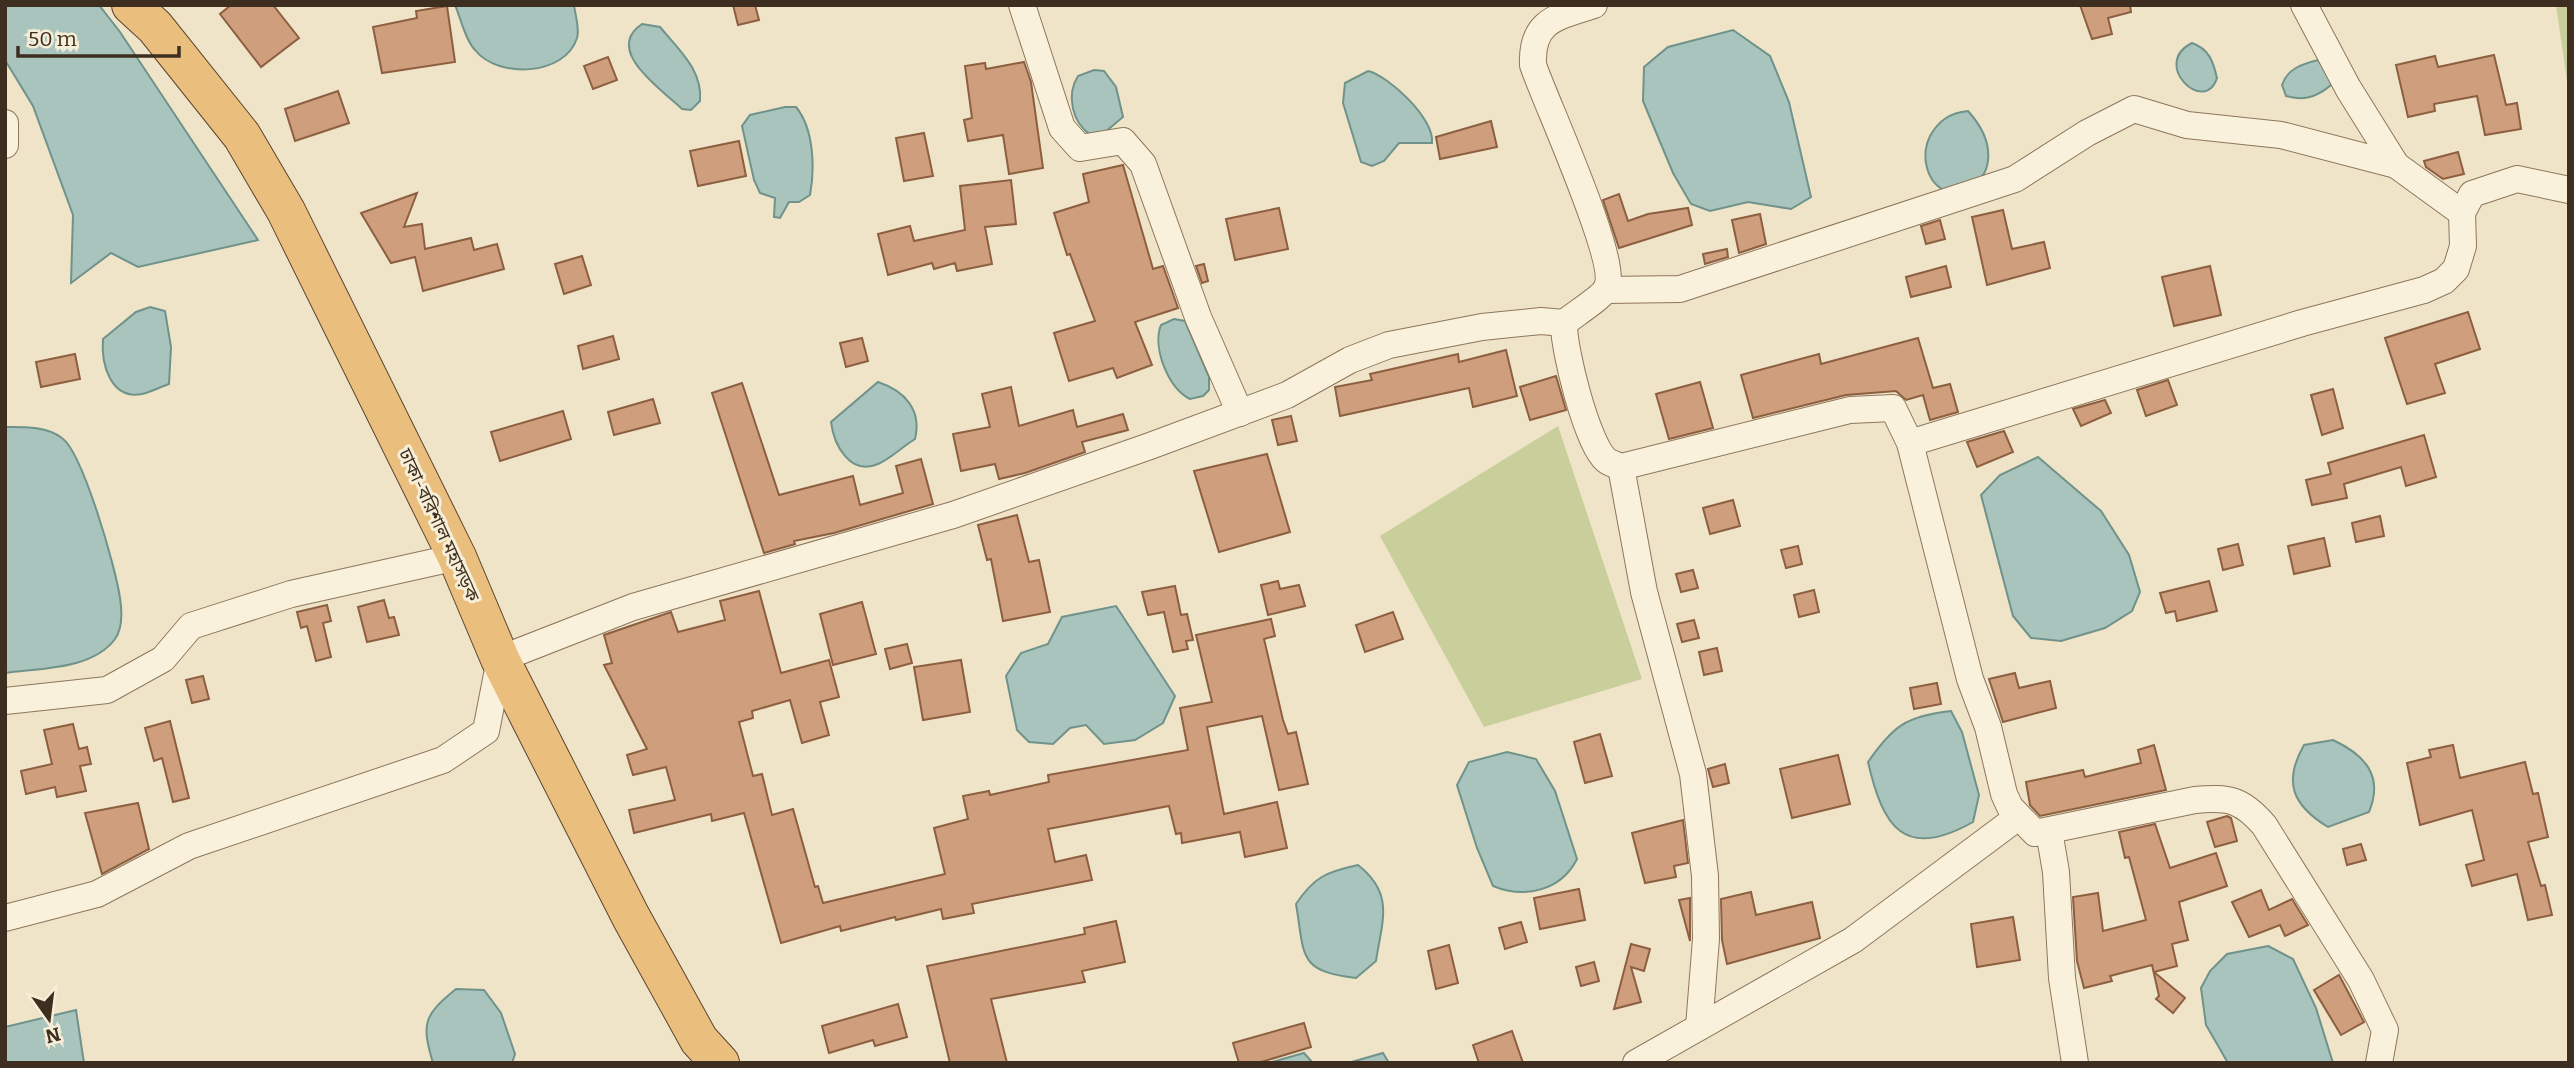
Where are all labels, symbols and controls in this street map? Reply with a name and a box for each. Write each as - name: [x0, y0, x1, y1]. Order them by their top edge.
- scale bar: [18, 14, 178, 58]
- text: 50 m: [28, 26, 77, 52]
- street label: ঢাকা-বরিশাল মহাসড়ক: [393, 444, 484, 605]
- north arrow: [14, 984, 84, 1054]
- text: N: [43, 1022, 63, 1048]

